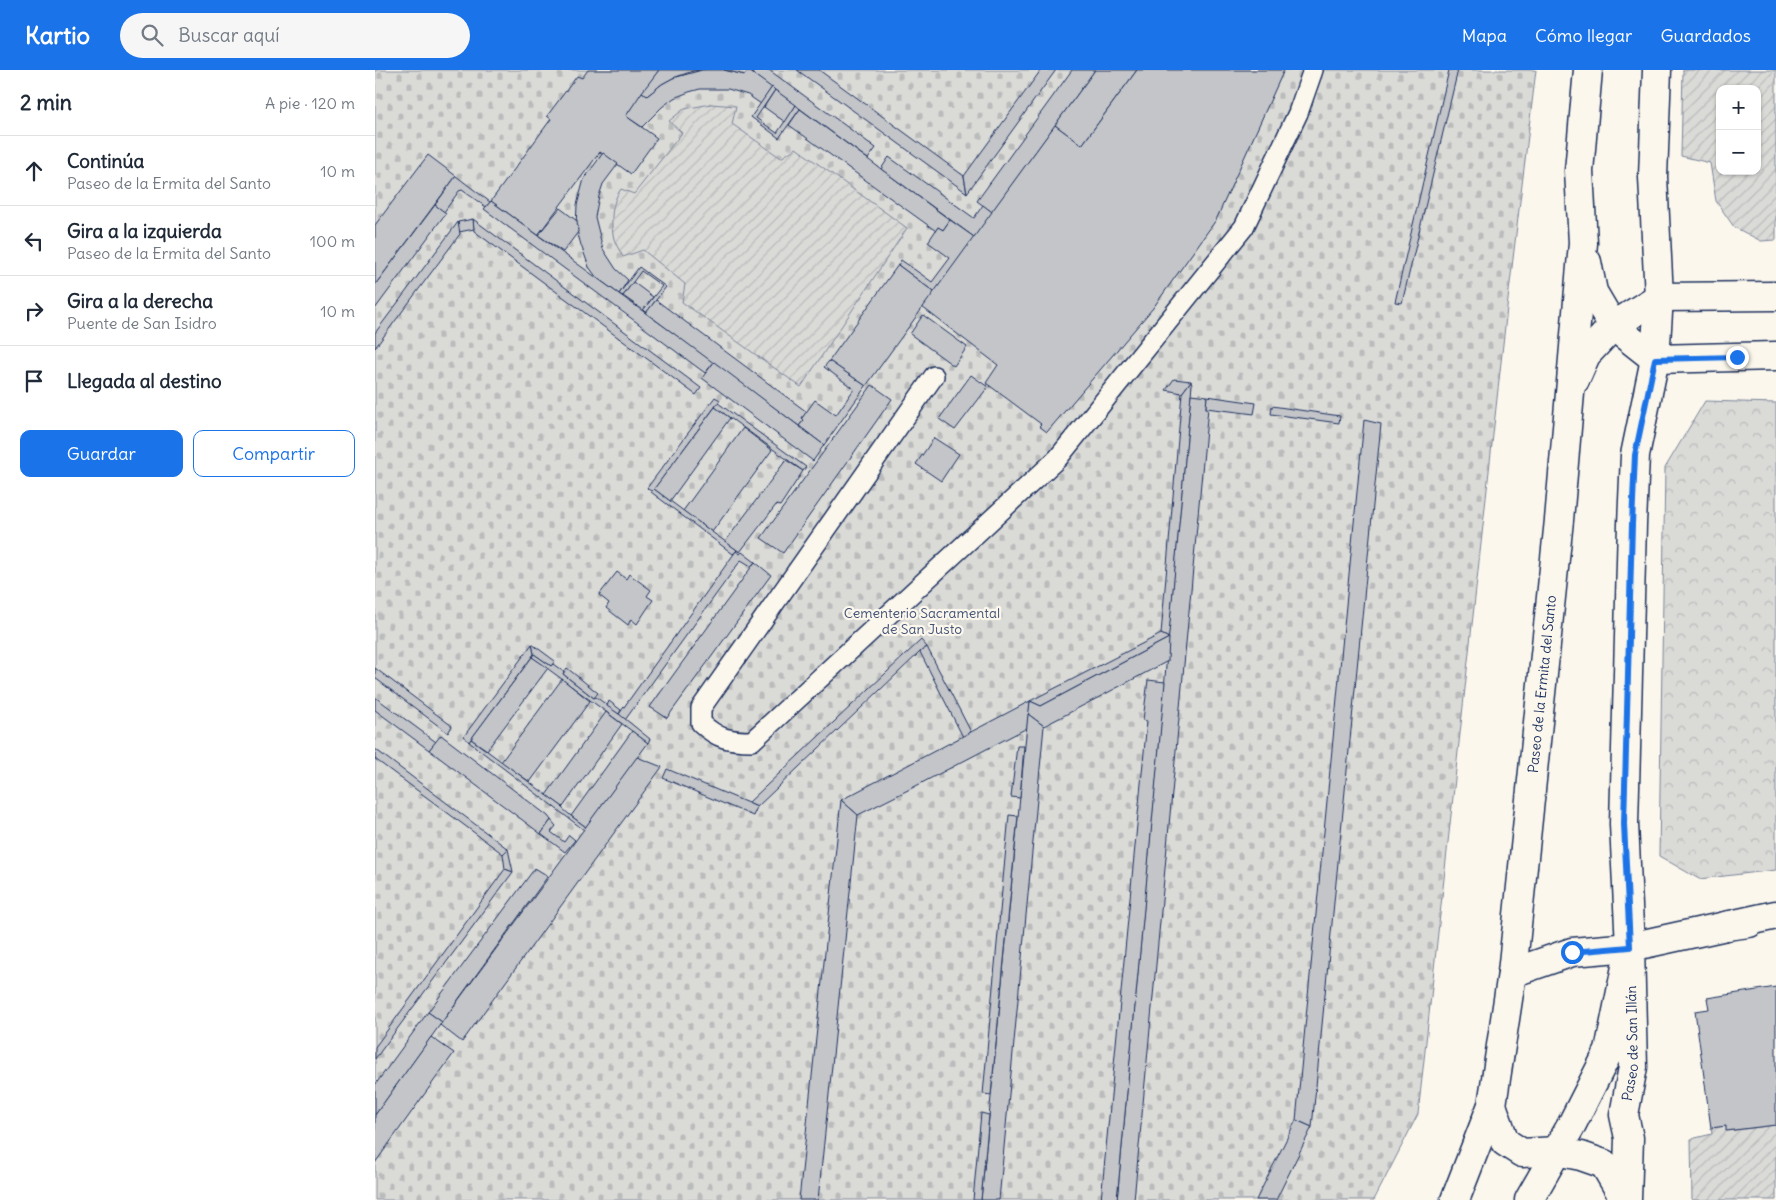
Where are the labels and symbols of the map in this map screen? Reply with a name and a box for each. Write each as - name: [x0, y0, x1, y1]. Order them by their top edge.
- route end: [1726, 346, 1749, 369]
- street label: Paseo de la Ermita del Santo: [1524, 594, 1560, 774]
- park label: Cementerio Sacramental de San Justo: [844, 604, 1000, 638]
- route start: [1561, 941, 1584, 964]
- street label: Paseo de San Illán: [1618, 985, 1643, 1102]

